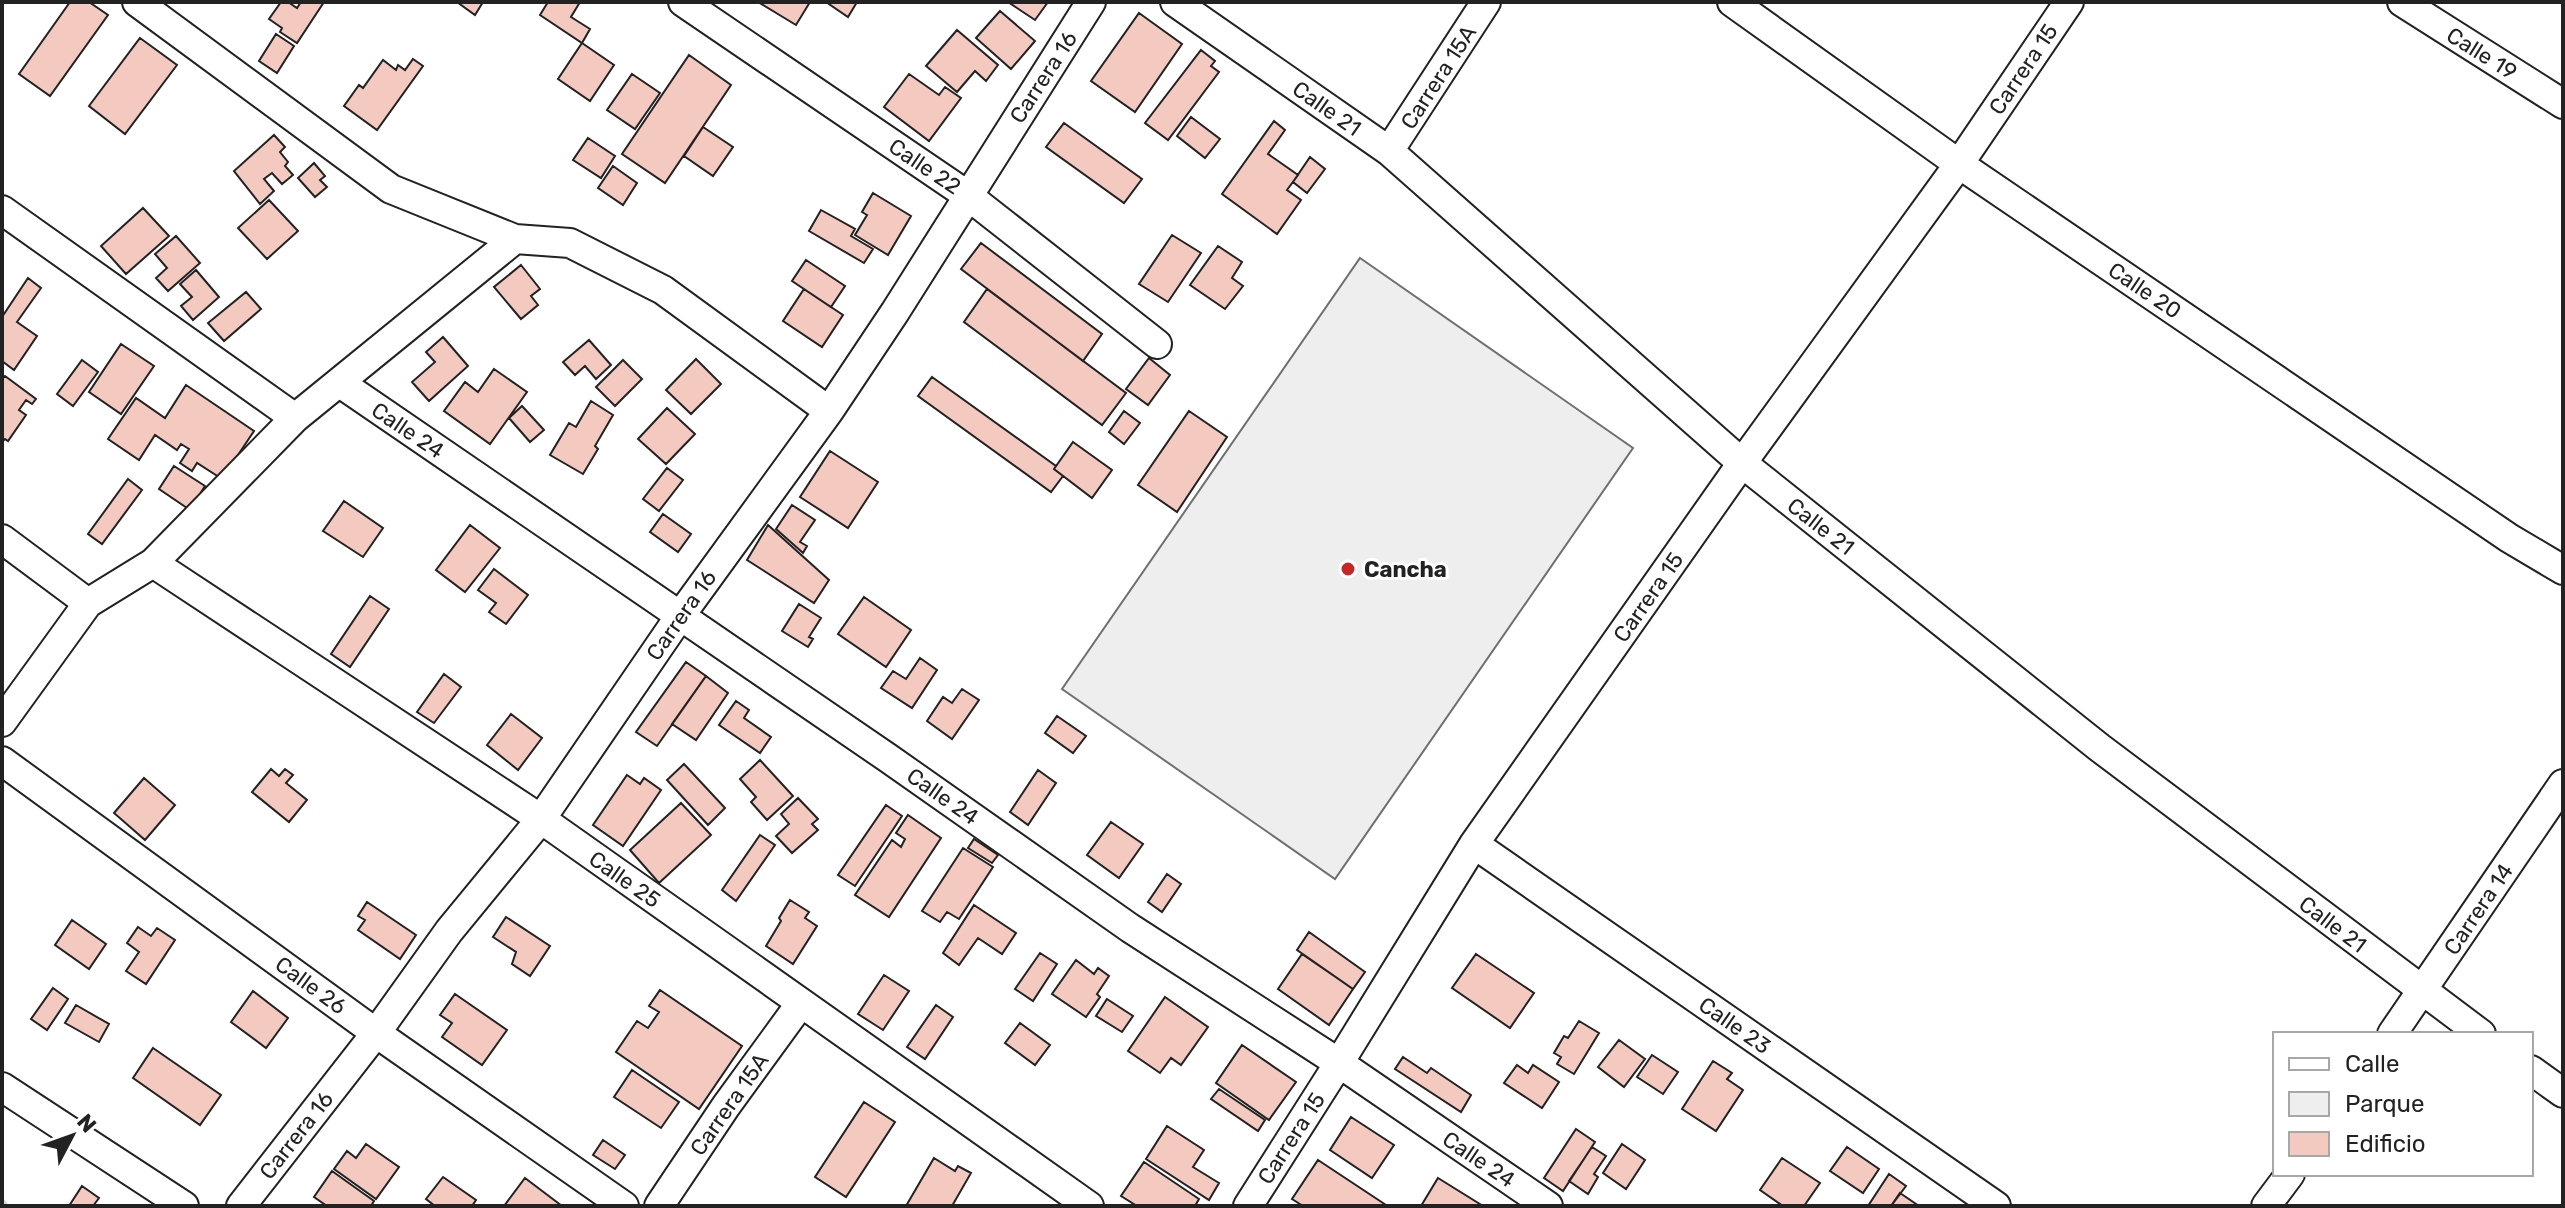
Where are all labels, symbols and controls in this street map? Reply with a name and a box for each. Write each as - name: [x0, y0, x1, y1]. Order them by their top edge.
- street label: Carrera 15: [1983, 19, 2064, 120]
- street label: Carrera 15A: [1395, 20, 1482, 134]
- street label: Calle 19: [2442, 21, 2522, 85]
- street label: Carrera 16: [1004, 26, 1083, 128]
- street label: Calle 21: [1287, 75, 1366, 142]
- street label: Calle 22: [884, 133, 966, 200]
- street label: Calle 20: [2103, 256, 2186, 325]
- street label: Calle 24: [366, 396, 449, 464]
- street label: Calle 21: [1782, 492, 1860, 561]
- street label: Carrera 15: [1608, 547, 1689, 648]
- place label: Cancha: [1364, 556, 1447, 583]
- marker: Cancha: [1339, 560, 1357, 578]
- street label: Carrera 16: [641, 565, 722, 666]
- street label: Calle 24: [902, 762, 984, 831]
- street label: Calle 25: [584, 845, 666, 914]
- street label: Carrera 14: [2438, 858, 2519, 960]
- street label: Calle 21: [2294, 890, 2372, 959]
- street label: Calle 26: [270, 951, 352, 1020]
- street label: Calle 23: [1694, 991, 1776, 1060]
- legend: [2273, 1032, 2533, 1176]
- street label: Carrera 15A: [684, 1048, 775, 1161]
- text: Calle: [2345, 1050, 2399, 1078]
- street label: Carrera 16: [254, 1086, 339, 1185]
- street label: Carrera 15: [1252, 1087, 1331, 1189]
- text: Parque: [2345, 1090, 2424, 1118]
- north arrow: [32, 1096, 112, 1176]
- text: N: [71, 1108, 102, 1138]
- street label: Calle 24: [1437, 1125, 1520, 1193]
- text: Edificio: [2345, 1130, 2426, 1158]

